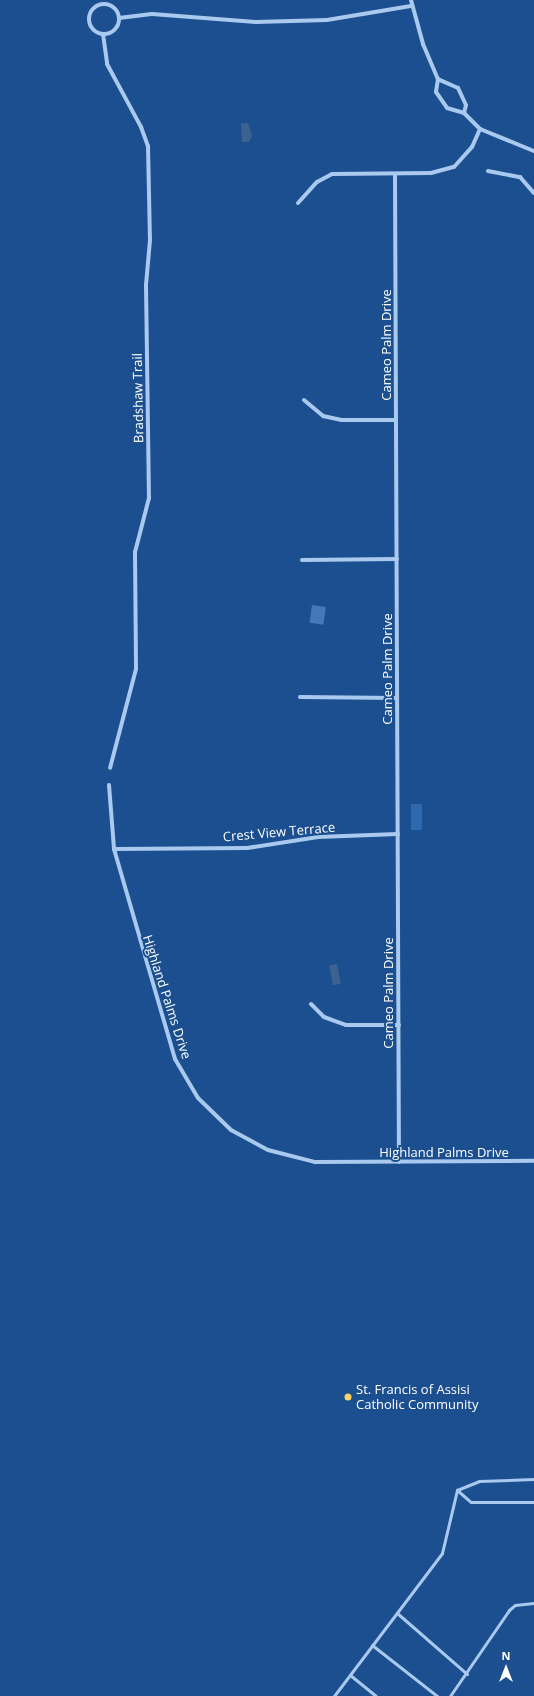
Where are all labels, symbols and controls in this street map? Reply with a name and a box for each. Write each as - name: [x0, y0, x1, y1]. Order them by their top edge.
- street label: Cameo Palm Drive: [378, 289, 394, 401]
- street label: Bradshaw Trail: [129, 353, 147, 443]
- street label: Cameo Palm Drive: [379, 613, 395, 725]
- street label: Crest View Terrace: [222, 819, 336, 845]
- street label: Highland Palms Drive: [140, 933, 194, 1061]
- street label: Cameo Palm Drive: [380, 937, 396, 1049]
- street label: Highland Palms Drive: [379, 1144, 509, 1160]
- place label: St. Francis of Assisi Catholic Community: [356, 1382, 478, 1413]
- marker: St. Francis of Assisi Catholic Community: [343, 1392, 353, 1402]
- north arrow: [486, 1648, 526, 1688]
- text: N: [502, 1648, 510, 1663]

